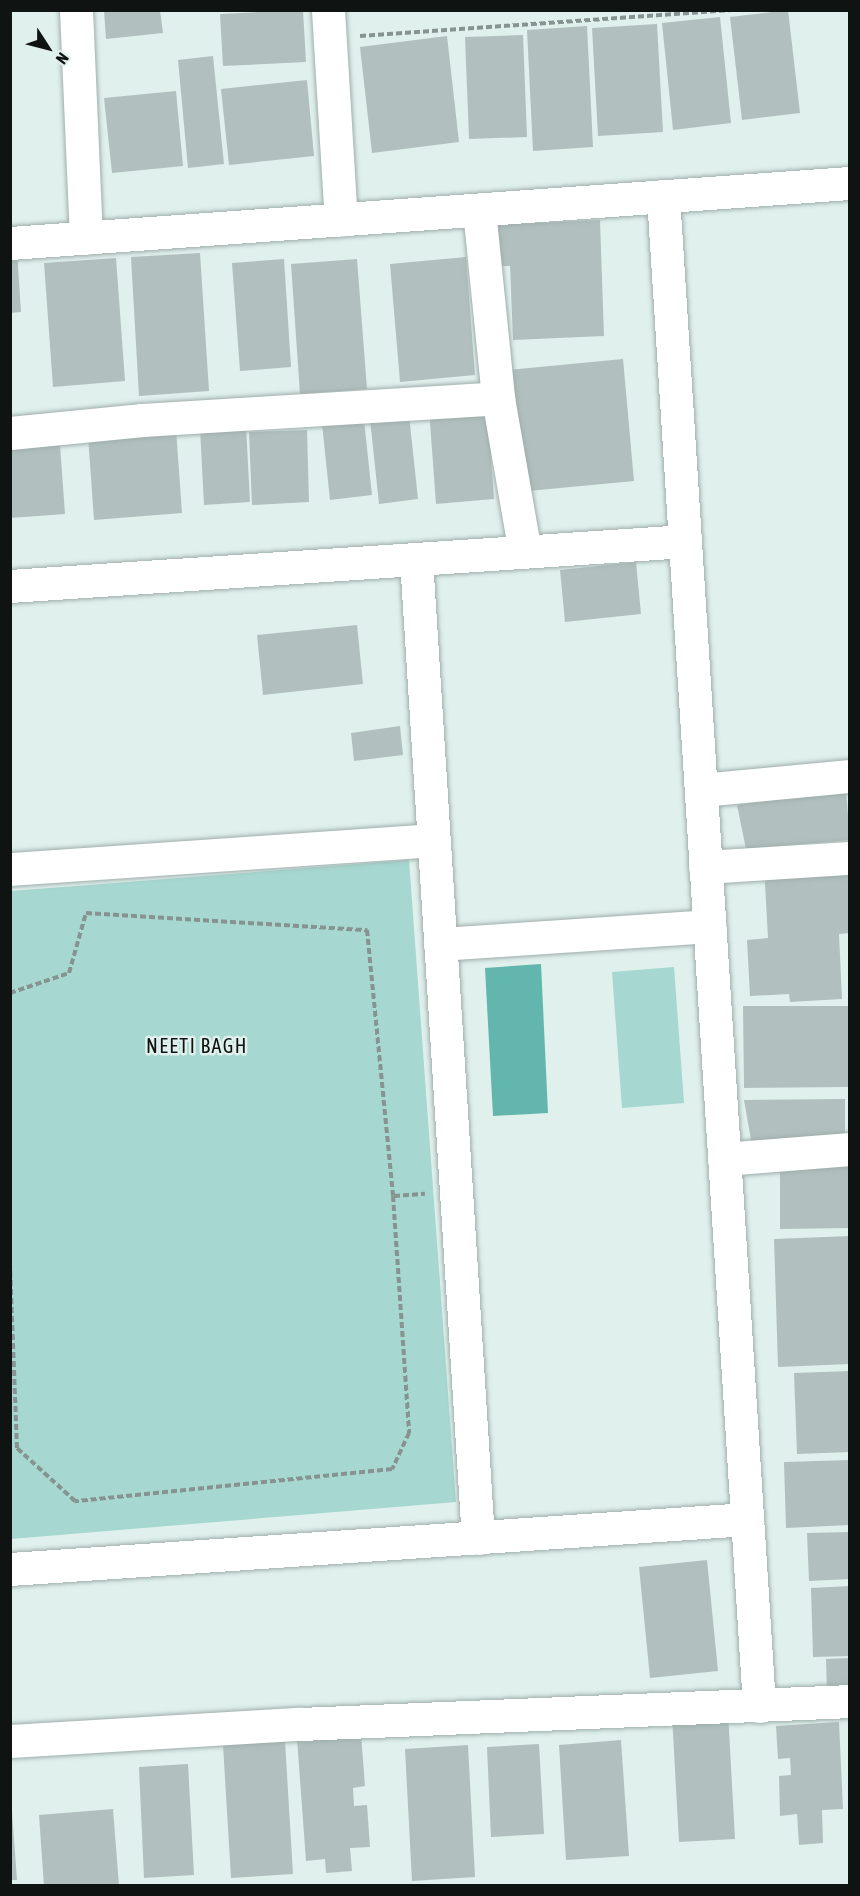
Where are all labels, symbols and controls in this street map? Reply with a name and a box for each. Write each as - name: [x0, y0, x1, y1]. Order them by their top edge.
- north arrow: [18, 18, 78, 78]
- text: N: [53, 49, 73, 68]
- district label: NEETI BAGH: [146, 1033, 248, 1057]

